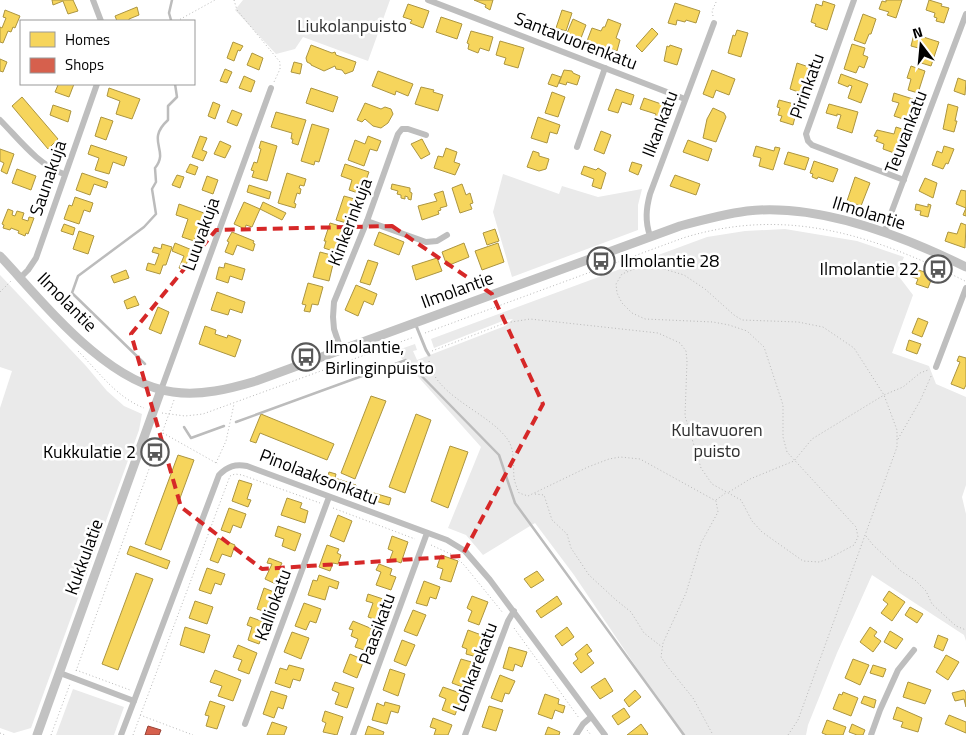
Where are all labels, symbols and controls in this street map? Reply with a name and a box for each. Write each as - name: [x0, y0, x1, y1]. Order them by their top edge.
- street label: Santavuorenkatu: [511, 5, 642, 76]
- park label: Liukolanpuisto: [297, 12, 407, 39]
- legend: [20, 20, 195, 85]
- north arrow: [896, 20, 946, 70]
- text: N: [910, 21, 925, 43]
- text: Homes: [65, 28, 110, 51]
- street label: Pirinkatu: [782, 49, 831, 122]
- text: Shops: [65, 53, 104, 76]
- street label: Teuvankatu: [877, 86, 934, 177]
- street label: Ilkankatu: [635, 87, 685, 161]
- street label: Saunakuja: [22, 136, 73, 219]
- street label: Kinkerinkuja: [320, 174, 379, 270]
- street label: Ilmolantie: [829, 189, 909, 236]
- street label: Luuvakuja: [175, 193, 226, 274]
- bus stop icon: Ilmolantie 28: [586, 246, 616, 276]
- place label: Ilmolantie 28: [620, 247, 719, 274]
- bus stop icon: Ilmolantie 22: [923, 254, 953, 284]
- place label: Ilmolantie 22: [820, 255, 919, 282]
- street label: Ilmolantie: [417, 264, 497, 315]
- street label: Ilmolantie: [31, 265, 104, 338]
- place label: Ilmolantie, Birlinginpuisto: [325, 333, 434, 381]
- bus stop icon: Ilmolantie, Birlinginpuisto: [291, 342, 321, 372]
- park label: Kultavuoren puisto: [671, 416, 763, 464]
- bus stop icon: Kukkulatie 2: [140, 437, 170, 467]
- place label: Kukkulatie 2: [43, 438, 136, 465]
- street label: Pinolaaksonkatu: [256, 441, 383, 512]
- street label: Kukkulatie: [57, 515, 110, 599]
- street label: Kalliokatu: [247, 565, 298, 644]
- street label: Paasikatu: [351, 589, 402, 668]
- street label: Lohkarekatu: [445, 618, 504, 715]

